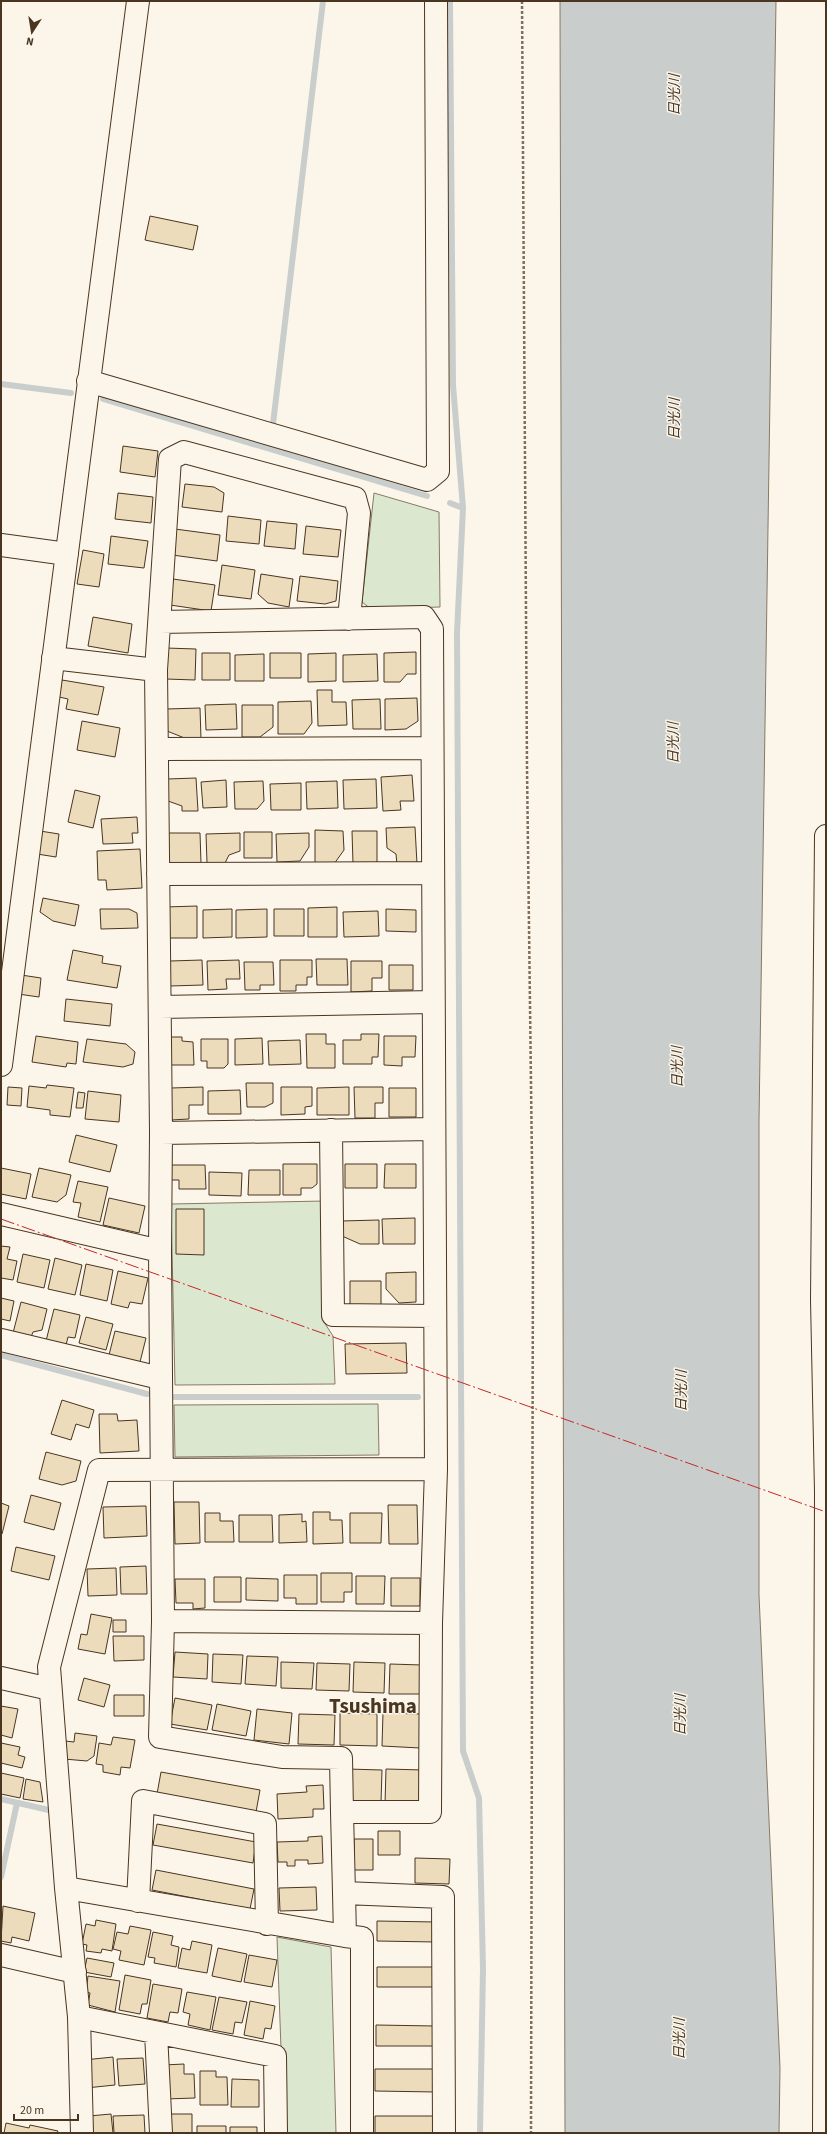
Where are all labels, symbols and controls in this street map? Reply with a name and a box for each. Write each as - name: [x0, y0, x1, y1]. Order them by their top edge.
- north arrow: [12, 12, 52, 52]
- text: N: [25, 33, 35, 49]
- water label: 日光川: [665, 72, 685, 116]
- water label: 日光川: [665, 396, 685, 440]
- water label: 日光川: [664, 720, 684, 764]
- water label: 日光川: [668, 1044, 688, 1088]
- water label: 日光川: [672, 1368, 692, 1412]
- district label: Tsushima: [329, 1691, 417, 1721]
- water label: 日光川: [671, 1692, 691, 1736]
- water label: 日光川: [670, 2016, 690, 2060]
- scale bar: [14, 2096, 78, 2122]
- text: 20 m: [20, 2102, 44, 2119]

